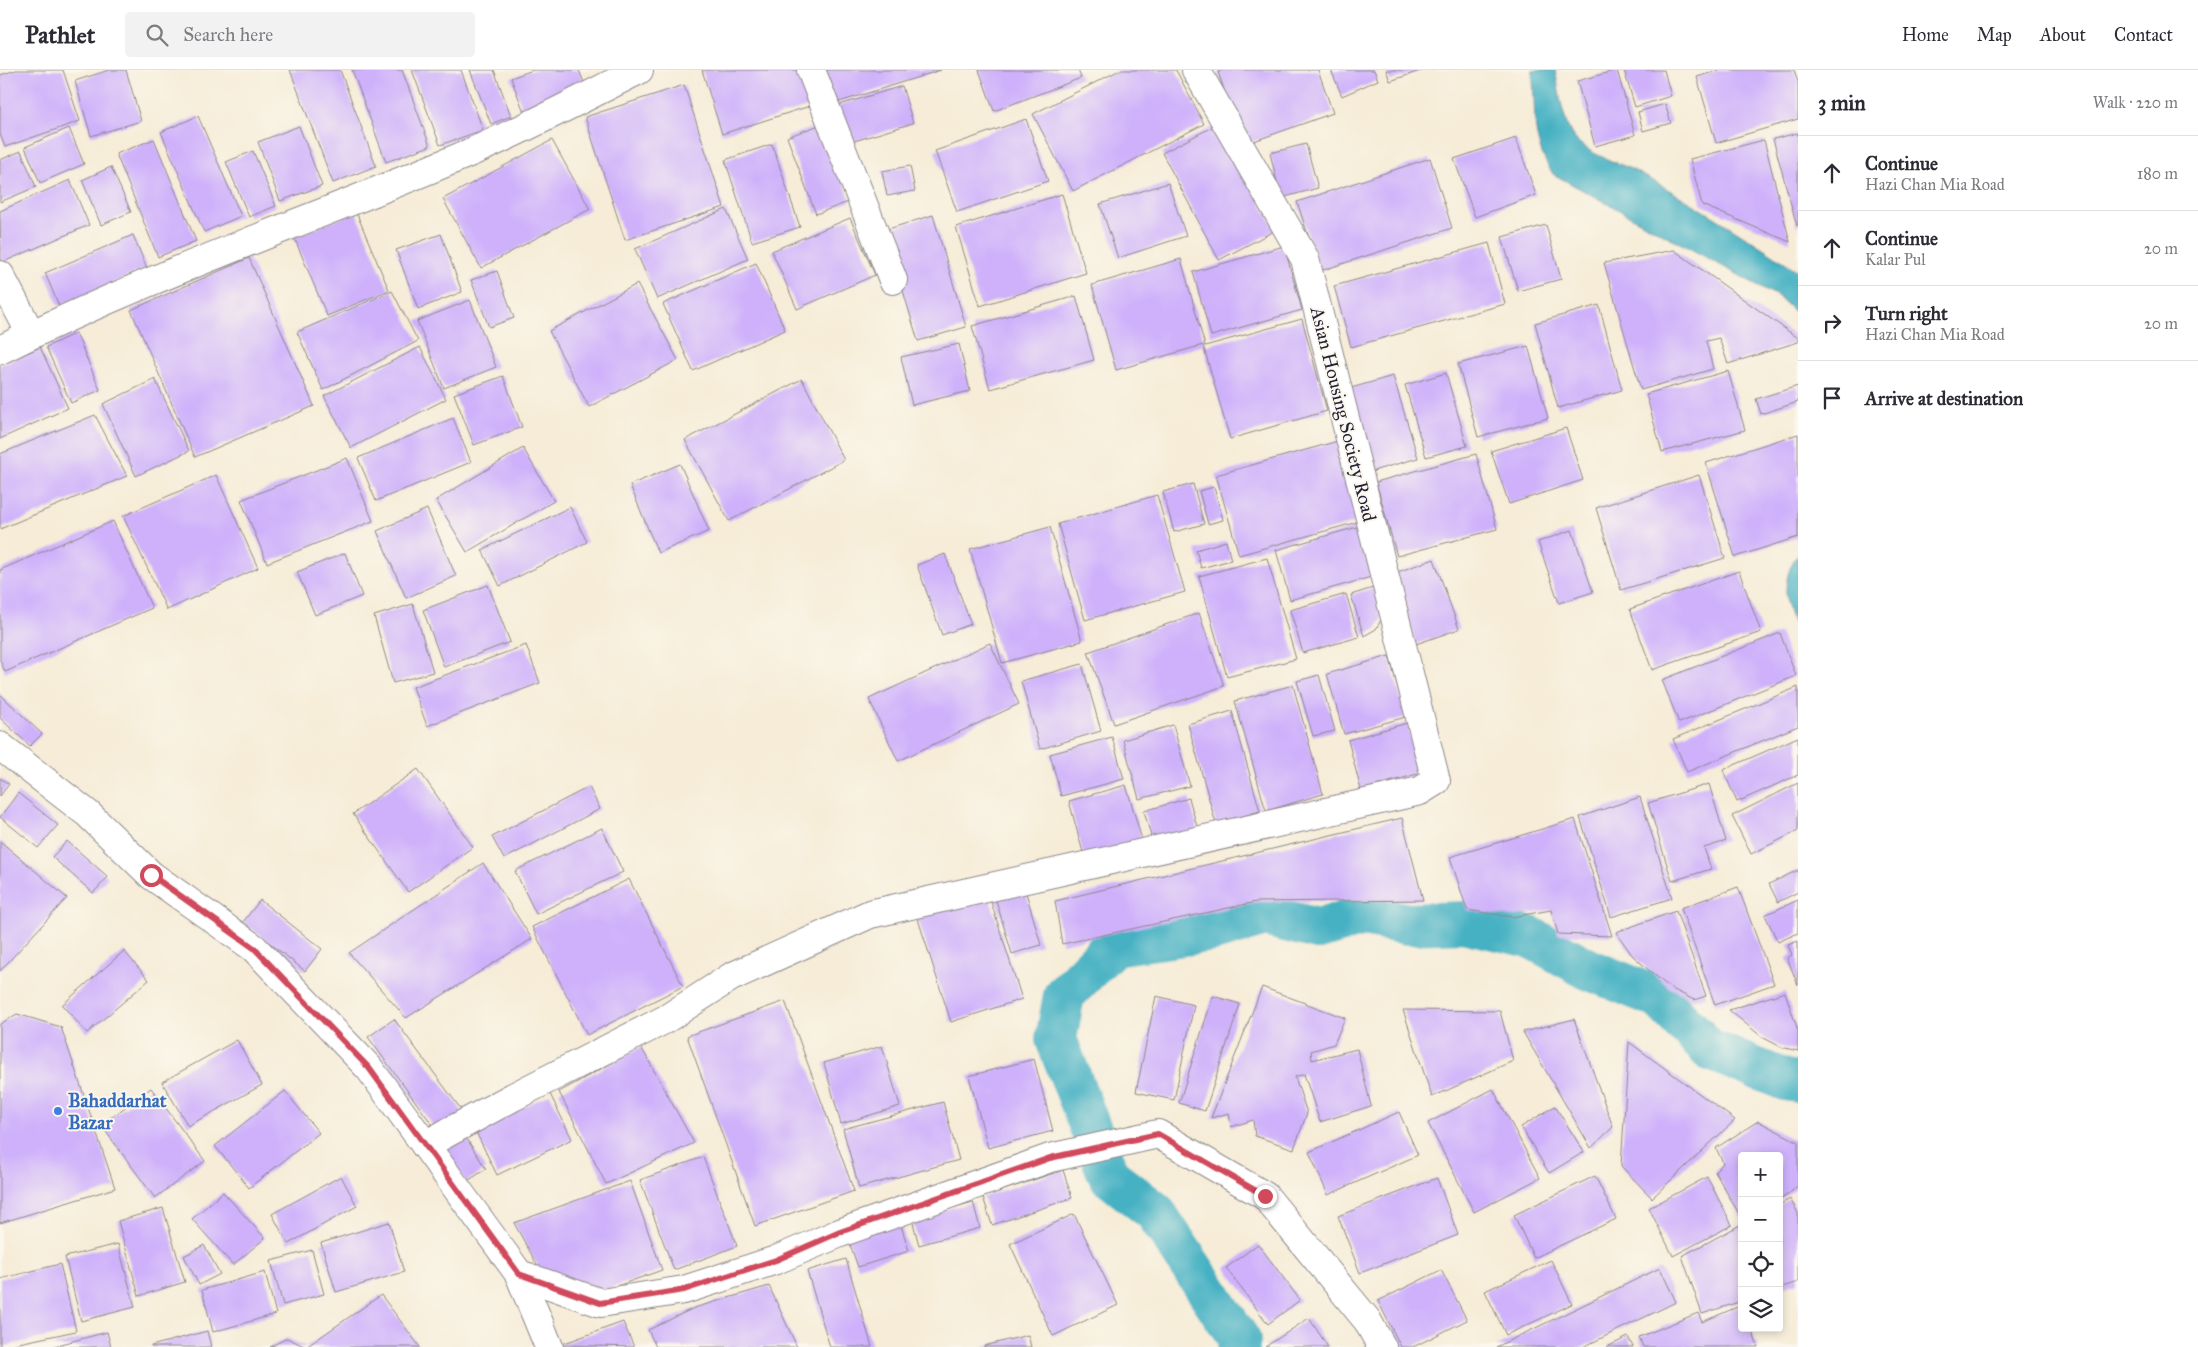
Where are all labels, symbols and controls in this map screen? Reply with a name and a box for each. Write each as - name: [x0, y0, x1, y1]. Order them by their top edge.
- search box: [125, 12, 475, 57]
- text: Pathlet: [25, 20, 95, 50]
- icon: search: [143, 21, 171, 49]
- text: Search here: [183, 23, 273, 46]
- text: Home: [1902, 24, 1949, 46]
- text: Map: [1977, 24, 2012, 46]
- text: About: [2040, 24, 2086, 46]
- text: Contact: [2114, 24, 2173, 46]
- text: 3 min: [1818, 90, 1866, 116]
- text: Walk · 220 m: [2093, 93, 2178, 112]
- text: Continue: [1865, 152, 1938, 175]
- icon: ahead: [1818, 159, 1846, 187]
- text: 180 m: [2137, 164, 2178, 183]
- text: Hazi Chan Mia Road: [1865, 175, 2005, 194]
- text: Continue: [1865, 227, 1938, 250]
- icon: ahead: [1818, 234, 1846, 262]
- text: 20 m: [2144, 239, 2178, 258]
- text: Kalar Pul: [1865, 250, 1926, 269]
- text: Turn right: [1865, 302, 1948, 325]
- street label: Asian Housing Society Road: [1304, 303, 1381, 525]
- icon: right: [1818, 309, 1846, 337]
- text: 20 m: [2144, 314, 2178, 333]
- text: Hazi Chan Mia Road: [1865, 325, 2005, 344]
- icon: arrive: [1818, 384, 1846, 412]
- text: Arrive at destination: [1865, 387, 2023, 410]
- route start: [140, 864, 163, 887]
- place label: Bahaddarhat Bazar: [68, 1089, 167, 1134]
- marker: Bahaddarhat Bazar: [52, 1105, 64, 1117]
- map controls: [1738, 1152, 1783, 1332]
- button: +: [1738, 1152, 1783, 1197]
- route end: [1254, 1185, 1277, 1208]
- button: −: [1738, 1197, 1783, 1242]
- button: locate: [1738, 1242, 1783, 1287]
- button: layers: [1738, 1287, 1783, 1332]

